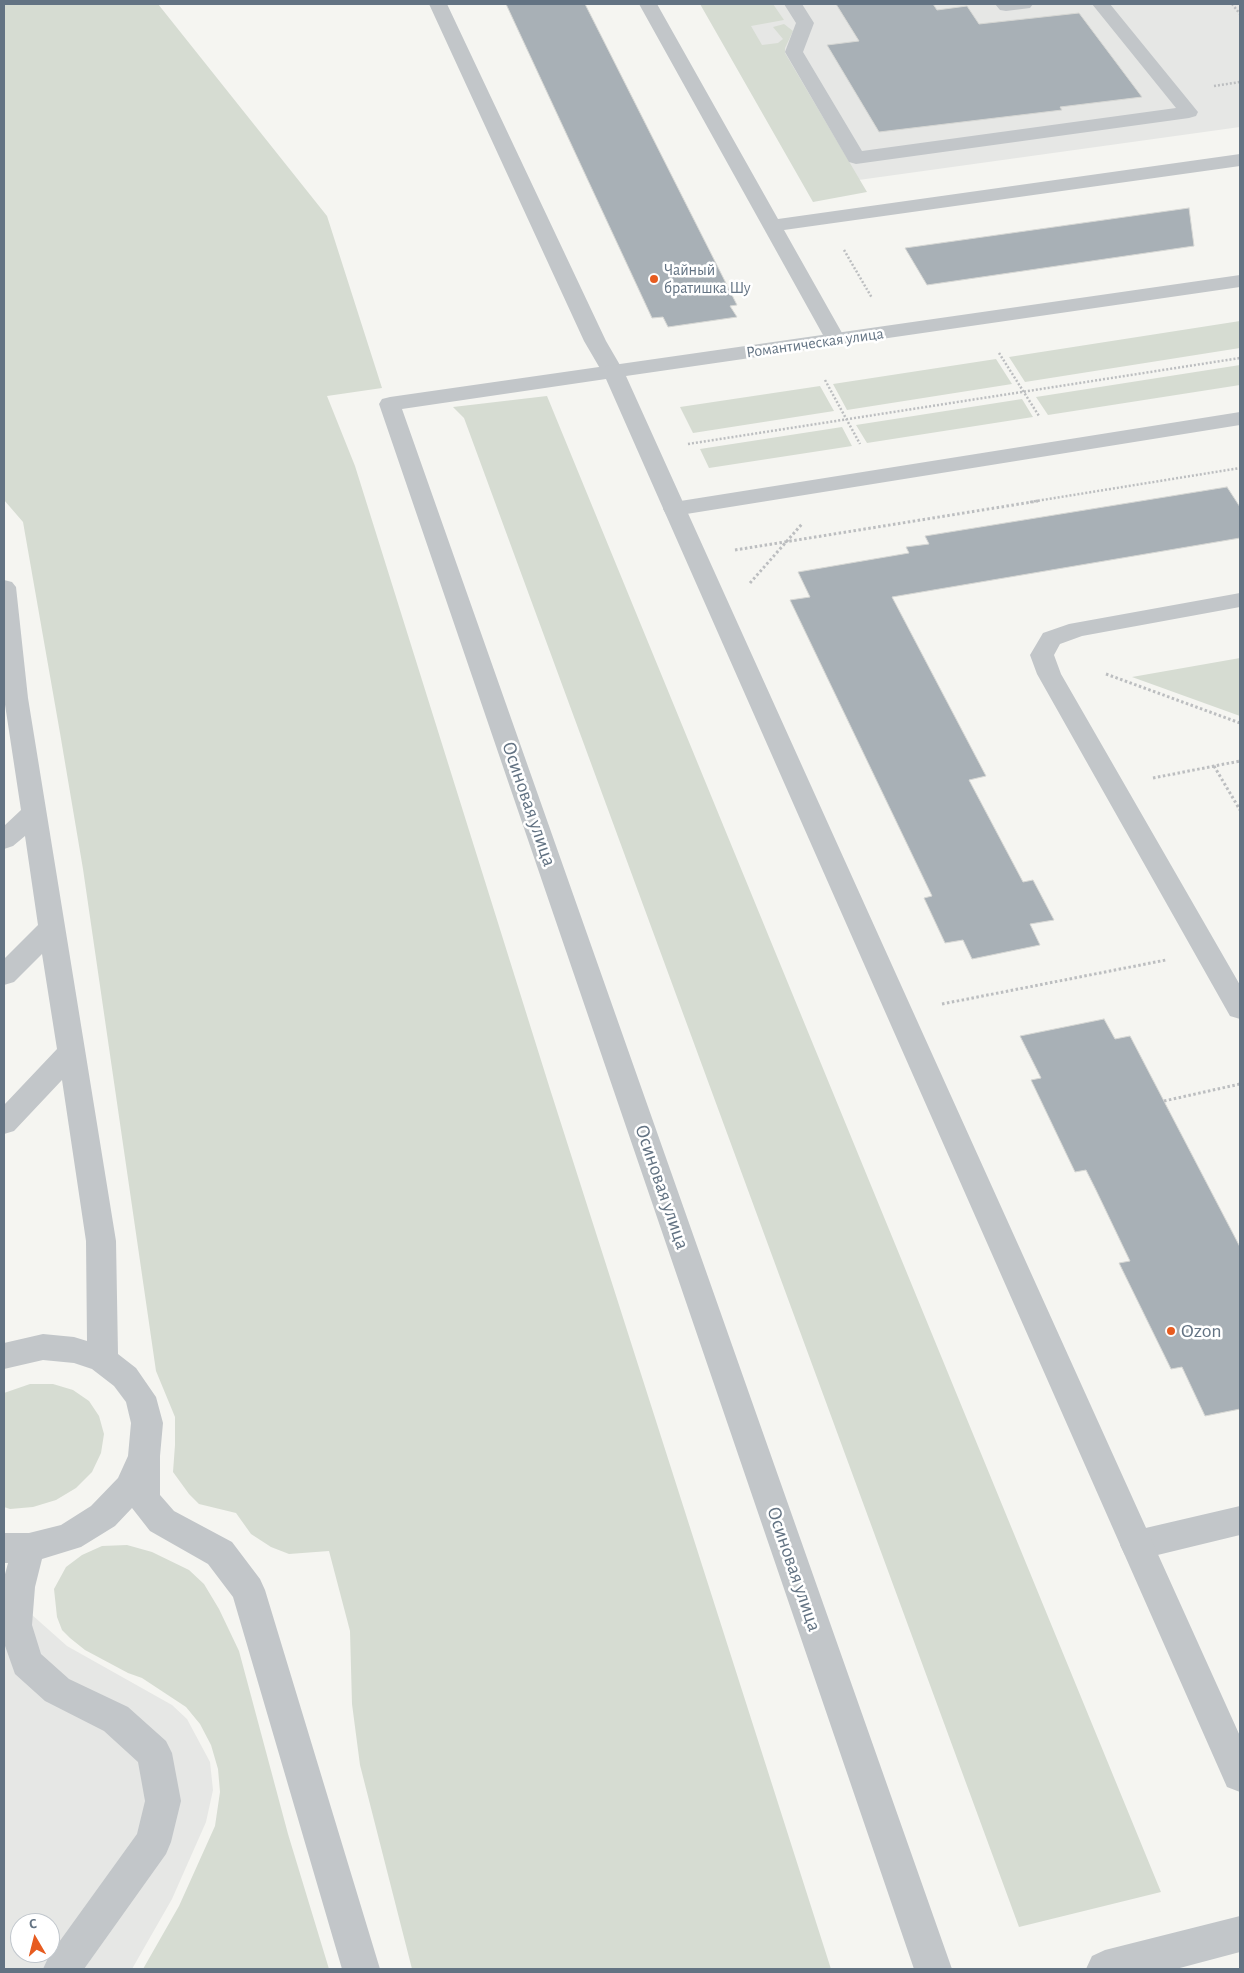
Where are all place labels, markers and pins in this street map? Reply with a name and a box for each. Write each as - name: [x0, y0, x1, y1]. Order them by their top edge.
- place label: Чайный братишка Шу: [664, 260, 751, 298]
- marker: Чайный братишка Шу: [648, 273, 660, 285]
- place label: Ozon: [1181, 1319, 1222, 1343]
- marker: Ozon: [1165, 1325, 1177, 1337]

